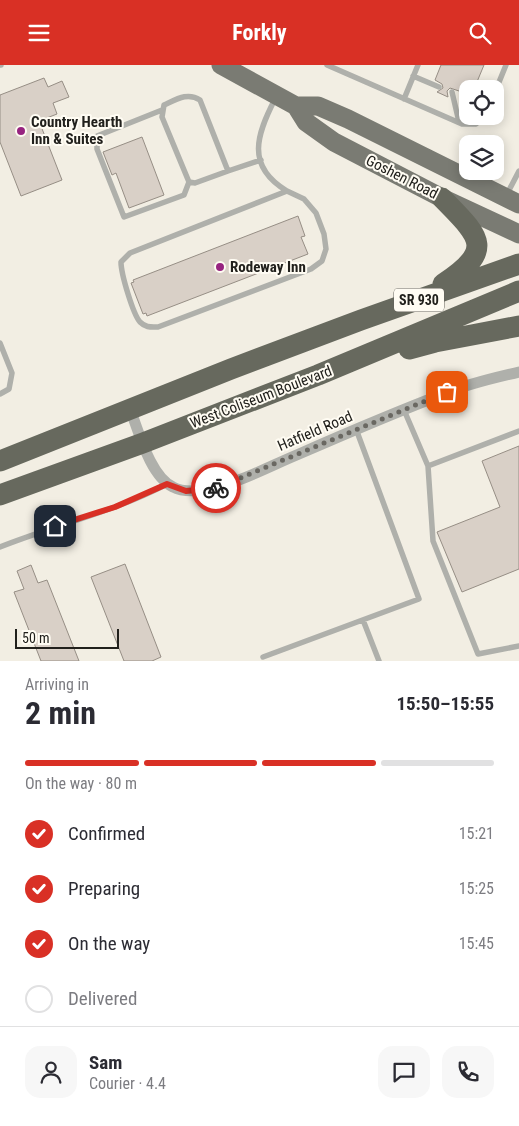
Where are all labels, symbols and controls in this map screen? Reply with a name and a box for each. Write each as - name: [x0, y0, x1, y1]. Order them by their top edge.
- icon: menu: [25, 19, 53, 47]
- icon: search: [466, 19, 494, 47]
- text: Forkly: [232, 20, 287, 45]
- map controls: [459, 80, 504, 180]
- button: locate: [459, 80, 504, 125]
- place label: Country Hearth Inn & Suites: [31, 113, 122, 148]
- marker: Country Hearth Inn & Suites: [15, 125, 27, 137]
- button: layers: [459, 135, 504, 180]
- street label: Goshen Road: [363, 151, 441, 203]
- place label: Rodeway Inn: [230, 258, 306, 276]
- marker: Rodeway Inn: [214, 261, 226, 273]
- road number: SR 930: [394, 289, 444, 311]
- street label: West Coliseum Boulevard: [188, 362, 334, 432]
- pin: [426, 371, 468, 413]
- icon: bag: [433, 378, 461, 406]
- street label: Hatfield Road: [275, 407, 355, 455]
- courier: [191, 463, 241, 513]
- icon: bike: [202, 474, 230, 502]
- pin: [34, 505, 76, 547]
- icon: home: [41, 512, 69, 540]
- scale bar: [15, 626, 119, 649]
- text: 50 m: [22, 630, 50, 646]
- text: Arriving in: [25, 675, 89, 694]
- text: 15:50–15:55: [396, 692, 494, 715]
- text: 2 min: [25, 694, 96, 732]
- text: On the way · 80 m: [25, 774, 137, 793]
- icon: check: [25, 820, 53, 848]
- text: Confirmed: [68, 822, 145, 845]
- text: 15:21: [459, 824, 494, 843]
- icon: check: [25, 875, 53, 903]
- text: Preparing: [68, 877, 140, 900]
- text: 15:25: [459, 879, 494, 898]
- icon: check: [25, 930, 53, 958]
- text: On the way: [68, 932, 150, 955]
- text: 15:45: [459, 934, 494, 953]
- text: Delivered: [68, 987, 137, 1010]
- button: person: [25, 1046, 77, 1098]
- button: chat: [378, 1046, 430, 1098]
- button: phone: [442, 1046, 494, 1098]
- text: Sam: [89, 1051, 122, 1074]
- text: Courier · 4.4: [89, 1074, 166, 1093]

